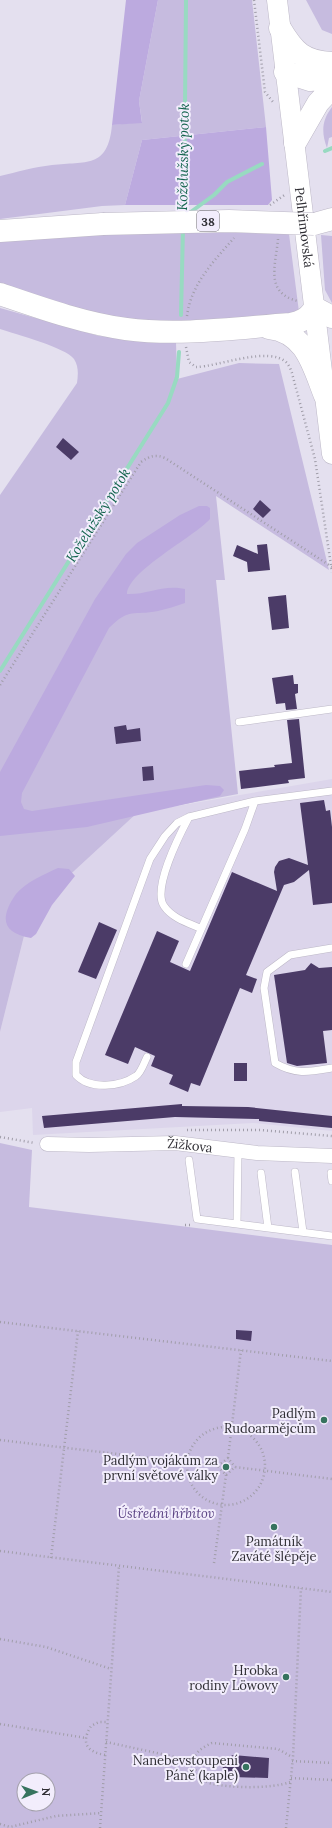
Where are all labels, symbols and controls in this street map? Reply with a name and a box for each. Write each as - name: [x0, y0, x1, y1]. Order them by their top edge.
- water label: Koželužský potok: [173, 103, 193, 211]
- street label: Pelhřimovská: [291, 186, 318, 269]
- road number: 38: [197, 211, 219, 231]
- water label: Koželužský potok: [62, 465, 134, 565]
- street label: Žižkova: [167, 1134, 214, 1156]
- place label: Padlým Rudoarmějcům: [224, 1405, 316, 1437]
- marker: Padlým Rudoarmějcům: [319, 1415, 329, 1425]
- place label: Padlým vojákům za první světové války: [103, 1452, 218, 1484]
- marker: Padlým vojákům za první světové války: [221, 1462, 231, 1472]
- park label: Ústřední hřbitov: [117, 1504, 215, 1522]
- marker: Památník Zaváté šlépěje: [269, 1522, 279, 1532]
- place label: Památník Zaváté šlépěje: [232, 1533, 316, 1565]
- place label: Hrobka rodiny Löwovy: [189, 1662, 278, 1694]
- marker: Hrobka rodiny Löwovy: [281, 1672, 291, 1682]
- place label: Nanebevstoupení Páně (kaple): [133, 1752, 238, 1784]
- marker: Nanebevstoupení Páně (kaple): [241, 1762, 251, 1772]
- north arrow: [16, 1772, 56, 1812]
- text: N: [39, 1787, 53, 1797]

